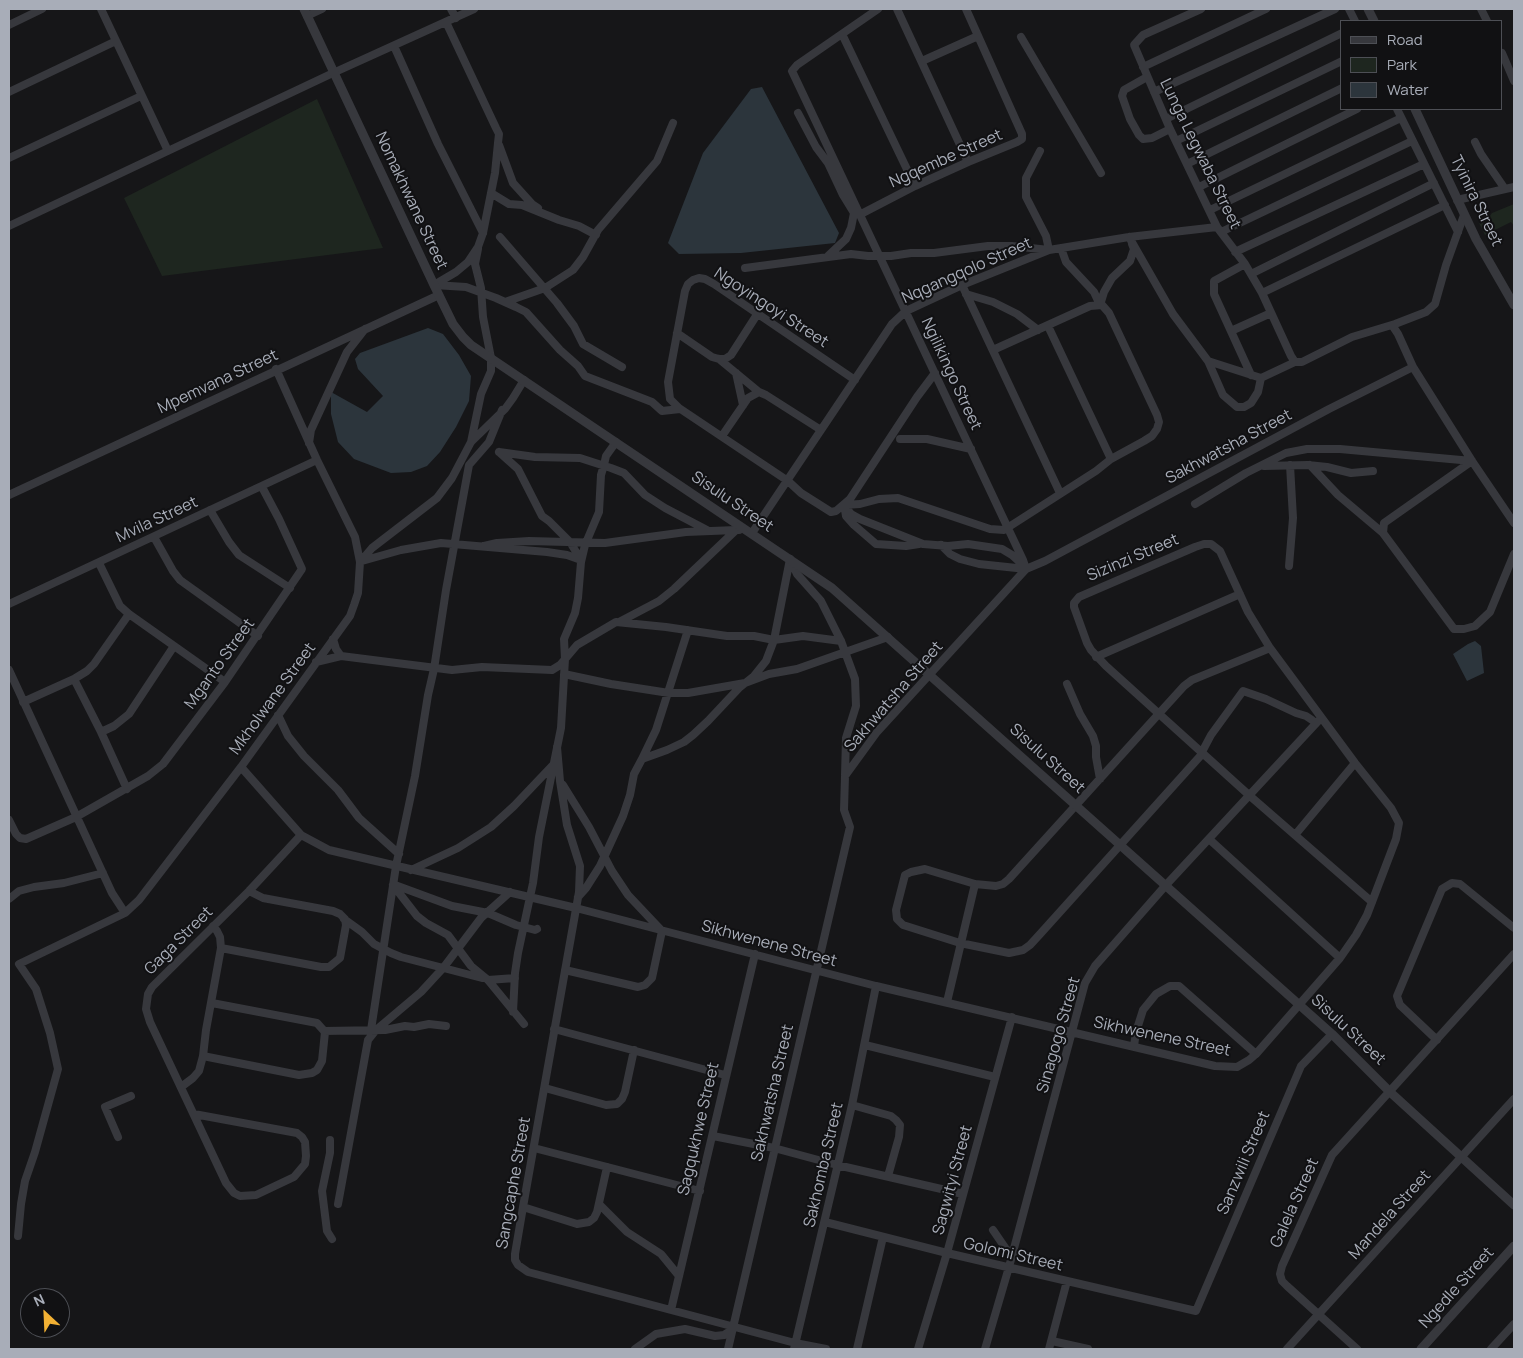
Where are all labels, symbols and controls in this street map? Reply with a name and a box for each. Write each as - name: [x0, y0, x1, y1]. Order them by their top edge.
- legend: [1340, 20, 1503, 110]
- text: Road: [1387, 29, 1423, 50]
- text: Park: [1387, 54, 1417, 75]
- street label: Lunga Legwaba Street: [1155, 76, 1245, 232]
- text: Water: [1387, 79, 1429, 100]
- street label: Ngqembe Street: [887, 126, 1005, 192]
- street label: Nomakhwane Street: [371, 129, 451, 273]
- street label: Tyinira Street: [1446, 153, 1506, 249]
- street label: Nqgangqolo Street: [899, 234, 1035, 308]
- street label: Ngoyingoyi Street: [710, 264, 832, 352]
- street label: Ngilikingo Street: [917, 315, 985, 433]
- street label: Mpemvana Street: [155, 346, 281, 418]
- street label: Sakhwatsha Street: [1163, 406, 1295, 488]
- street label: Sisulu Street: [687, 467, 777, 537]
- street label: Mvila Street: [113, 493, 201, 547]
- street label: Sizinzi Street: [1084, 530, 1182, 586]
- street label: Mganto Street: [181, 615, 259, 713]
- street label: Sakhwatsha Street: [841, 638, 947, 756]
- street label: Mkholwane Street: [226, 639, 320, 759]
- street label: Sisulu Street: [1005, 720, 1089, 798]
- street label: Gaga Street: [141, 903, 217, 979]
- street label: Sikhwenene Street: [699, 917, 839, 971]
- street label: Sinagogo Street: [1033, 975, 1085, 1095]
- street label: Sisulu Street: [1307, 991, 1389, 1069]
- street label: Sikhwenene Street: [1092, 1013, 1232, 1061]
- street label: Sakhwatsha Street: [748, 1023, 798, 1163]
- street label: Sagqukhwe Street: [674, 1061, 724, 1197]
- street label: Sakhomba Street: [800, 1101, 848, 1229]
- street label: Sanzwili Street: [1214, 1108, 1274, 1218]
- street label: Sangcaphe Street: [493, 1115, 535, 1251]
- street label: Sagwityi Street: [929, 1123, 977, 1237]
- street label: Galela Street: [1267, 1155, 1323, 1251]
- street label: Mandela Street: [1345, 1166, 1435, 1264]
- street label: Golomi Street: [961, 1234, 1065, 1276]
- street label: Ngedle Street: [1416, 1243, 1498, 1333]
- north arrow: [20, 1288, 70, 1338]
- text: N: [30, 1289, 47, 1311]

